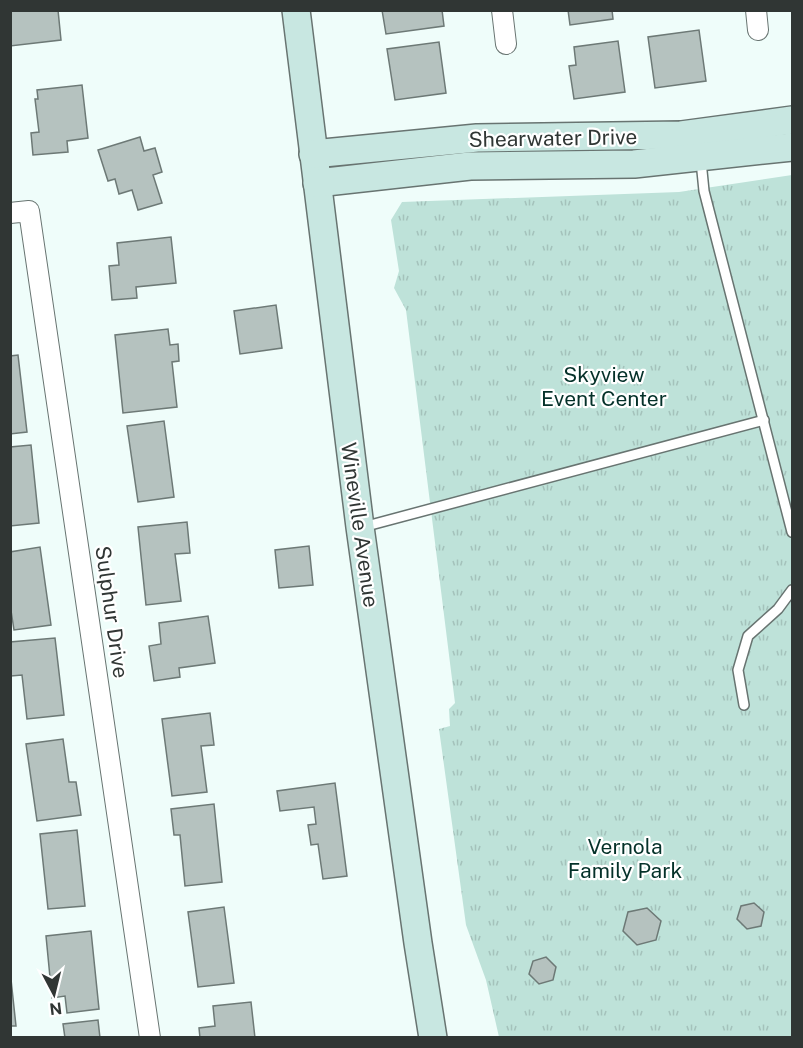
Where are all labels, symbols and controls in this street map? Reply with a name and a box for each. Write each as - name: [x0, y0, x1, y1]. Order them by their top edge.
- street label: Shearwater Drive: [468, 124, 638, 152]
- park label: Skyview Event Center: [541, 362, 667, 411]
- street label: Wineville Avenue: [336, 441, 384, 609]
- street label: Sulphur Drive: [90, 544, 134, 680]
- park label: Vernola Family Park: [568, 834, 682, 883]
- north arrow: [24, 964, 84, 1024]
- text: N: [48, 998, 63, 1019]

